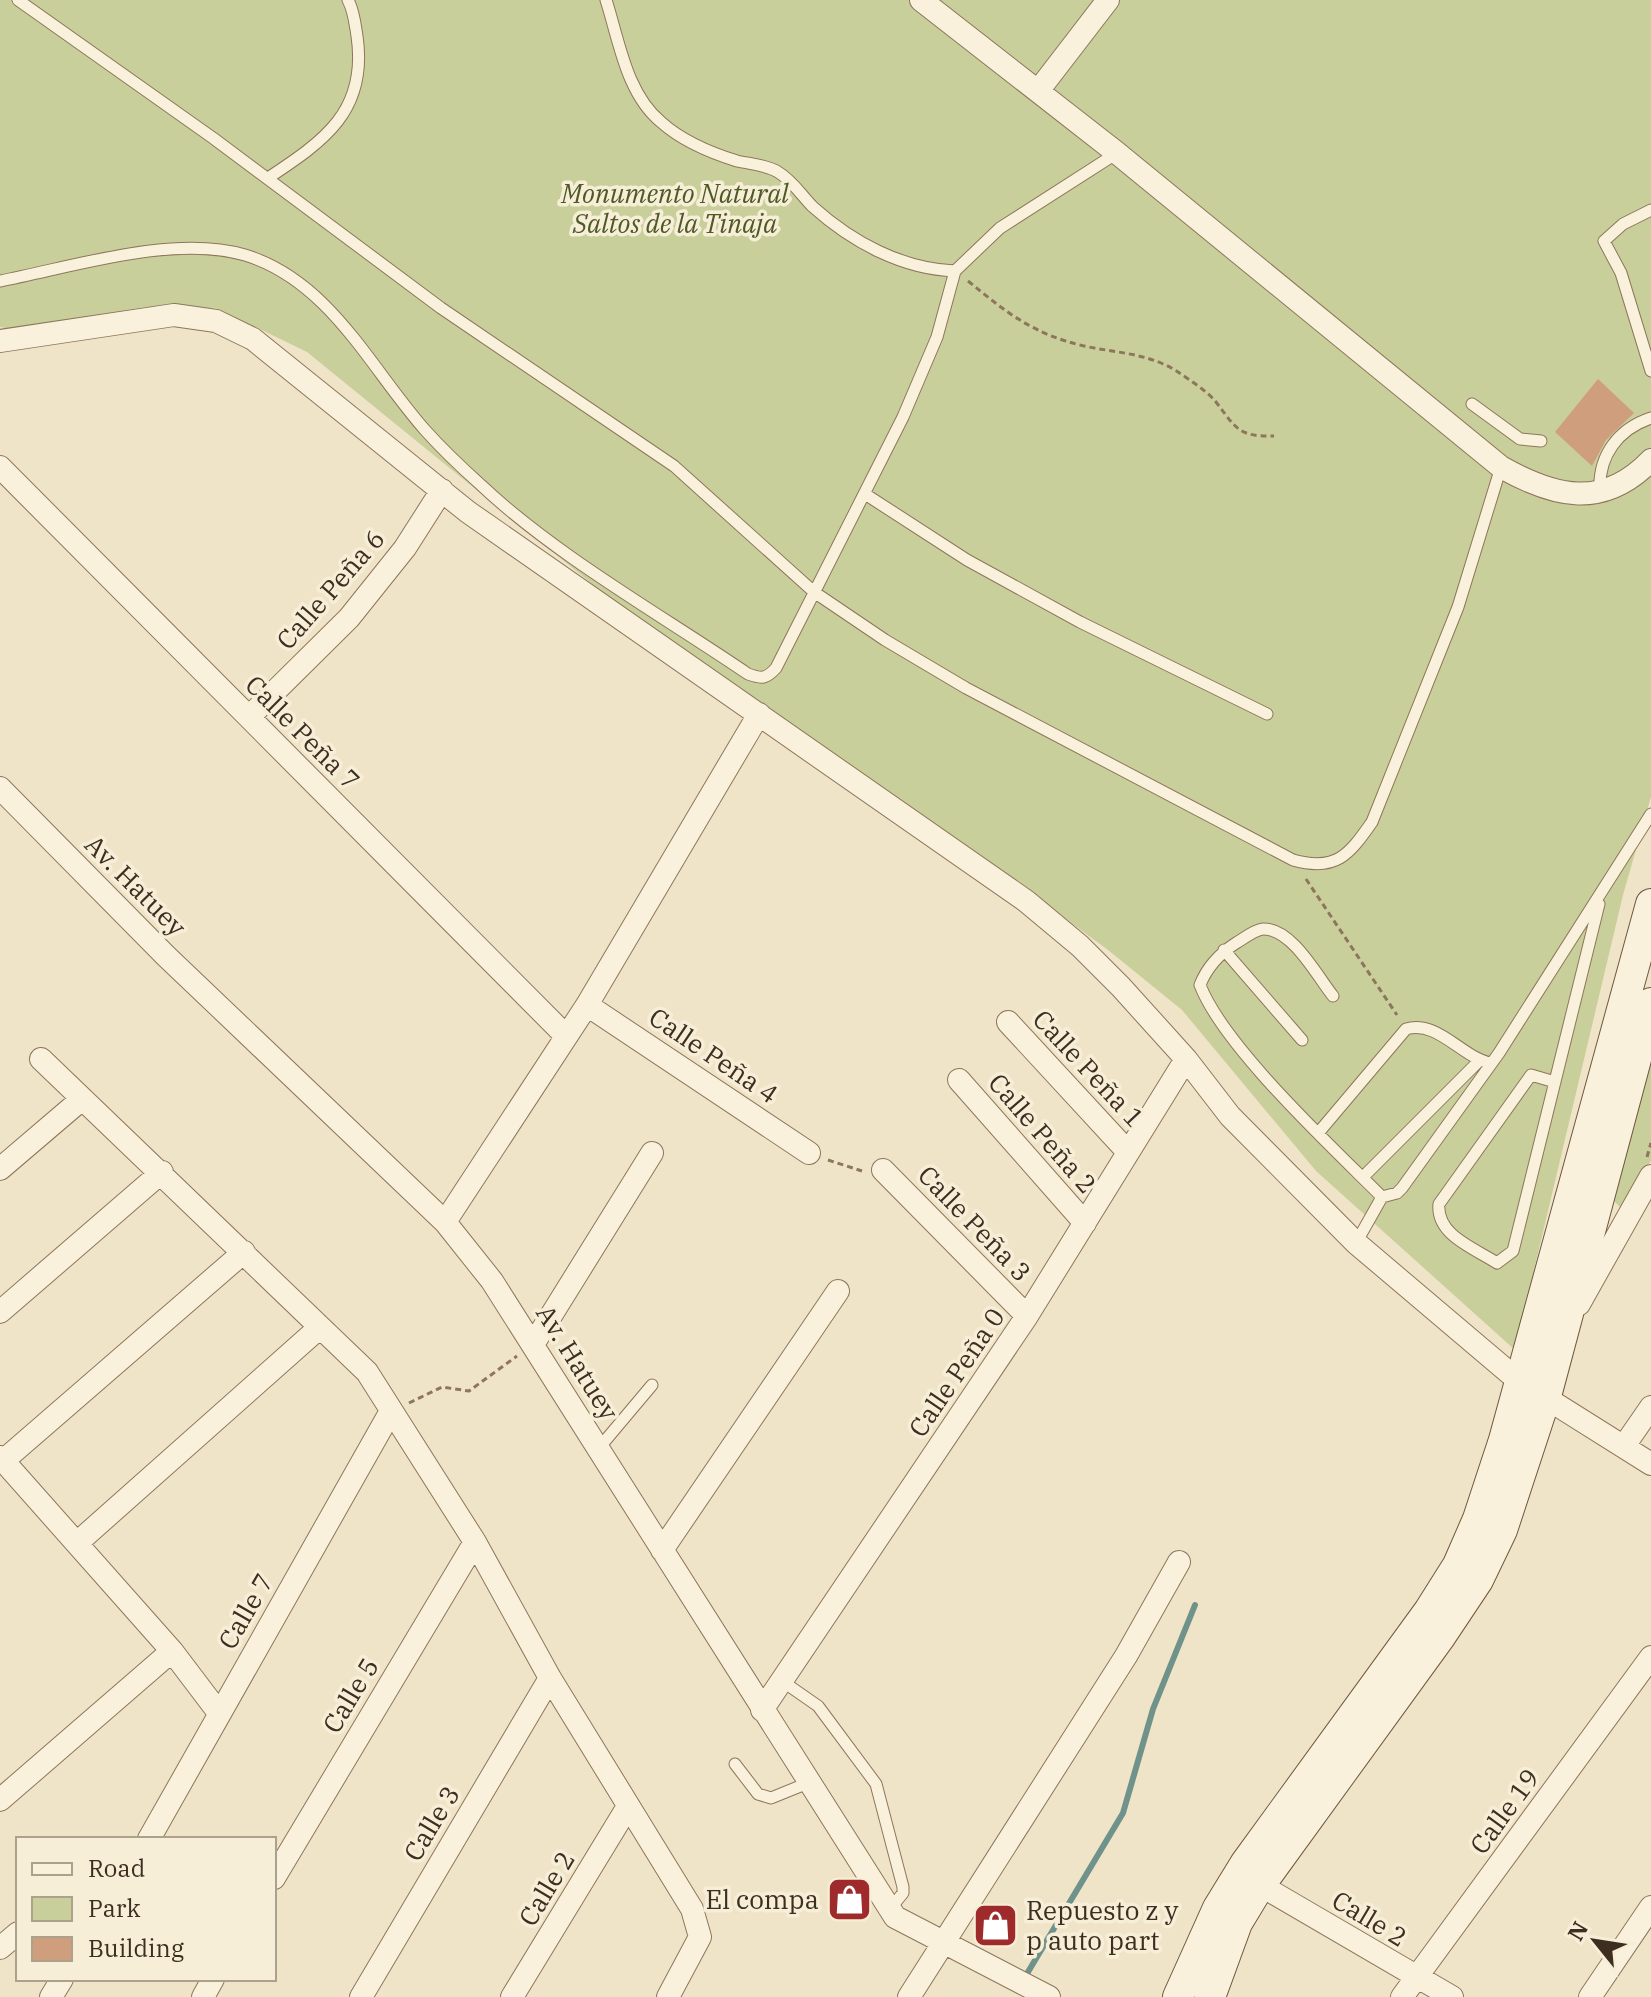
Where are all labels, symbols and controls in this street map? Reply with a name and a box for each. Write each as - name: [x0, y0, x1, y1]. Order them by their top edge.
- park label: Monumento Natural Saltos de la Tinaja: [560, 176, 789, 240]
- street label: Calle Peña 6: [268, 522, 392, 656]
- street label: Calle Peña 7: [238, 667, 368, 797]
- street label: Av. Hatuey: [78, 827, 194, 943]
- street label: Calle Peña 4: [643, 999, 785, 1111]
- street label: Calle Peña 1: [1026, 1002, 1152, 1134]
- street label: Calle Peña 2: [981, 1066, 1105, 1200]
- street label: Calle Peña 3: [911, 1158, 1039, 1288]
- street label: Av. Hatuey: [529, 1298, 627, 1426]
- street label: Calle Peña 0: [900, 1301, 1012, 1443]
- street label: Calle 7: [210, 1567, 280, 1655]
- street label: Calle 5: [314, 1651, 386, 1739]
- street label: Calle 19: [1462, 1762, 1546, 1860]
- street label: Calle 3: [395, 1779, 467, 1867]
- legend: [16, 1837, 276, 1981]
- street label: Calle 2: [510, 1844, 582, 1932]
- text: Road: [88, 1852, 145, 1884]
- shop icon: El compa: [826, 1875, 874, 1923]
- place label: El compa: [706, 1882, 819, 1916]
- street label: Calle 2: [1326, 1882, 1414, 1954]
- text: Park: [88, 1892, 140, 1924]
- place label: Repuesto z y p auto part: [1026, 1893, 1179, 1957]
- shop icon: Repuesto z y p auto part: [971, 1901, 1019, 1949]
- north arrow: [1555, 1901, 1635, 1981]
- text: N: [1560, 1916, 1594, 1946]
- text: Building: [88, 1932, 184, 1964]

